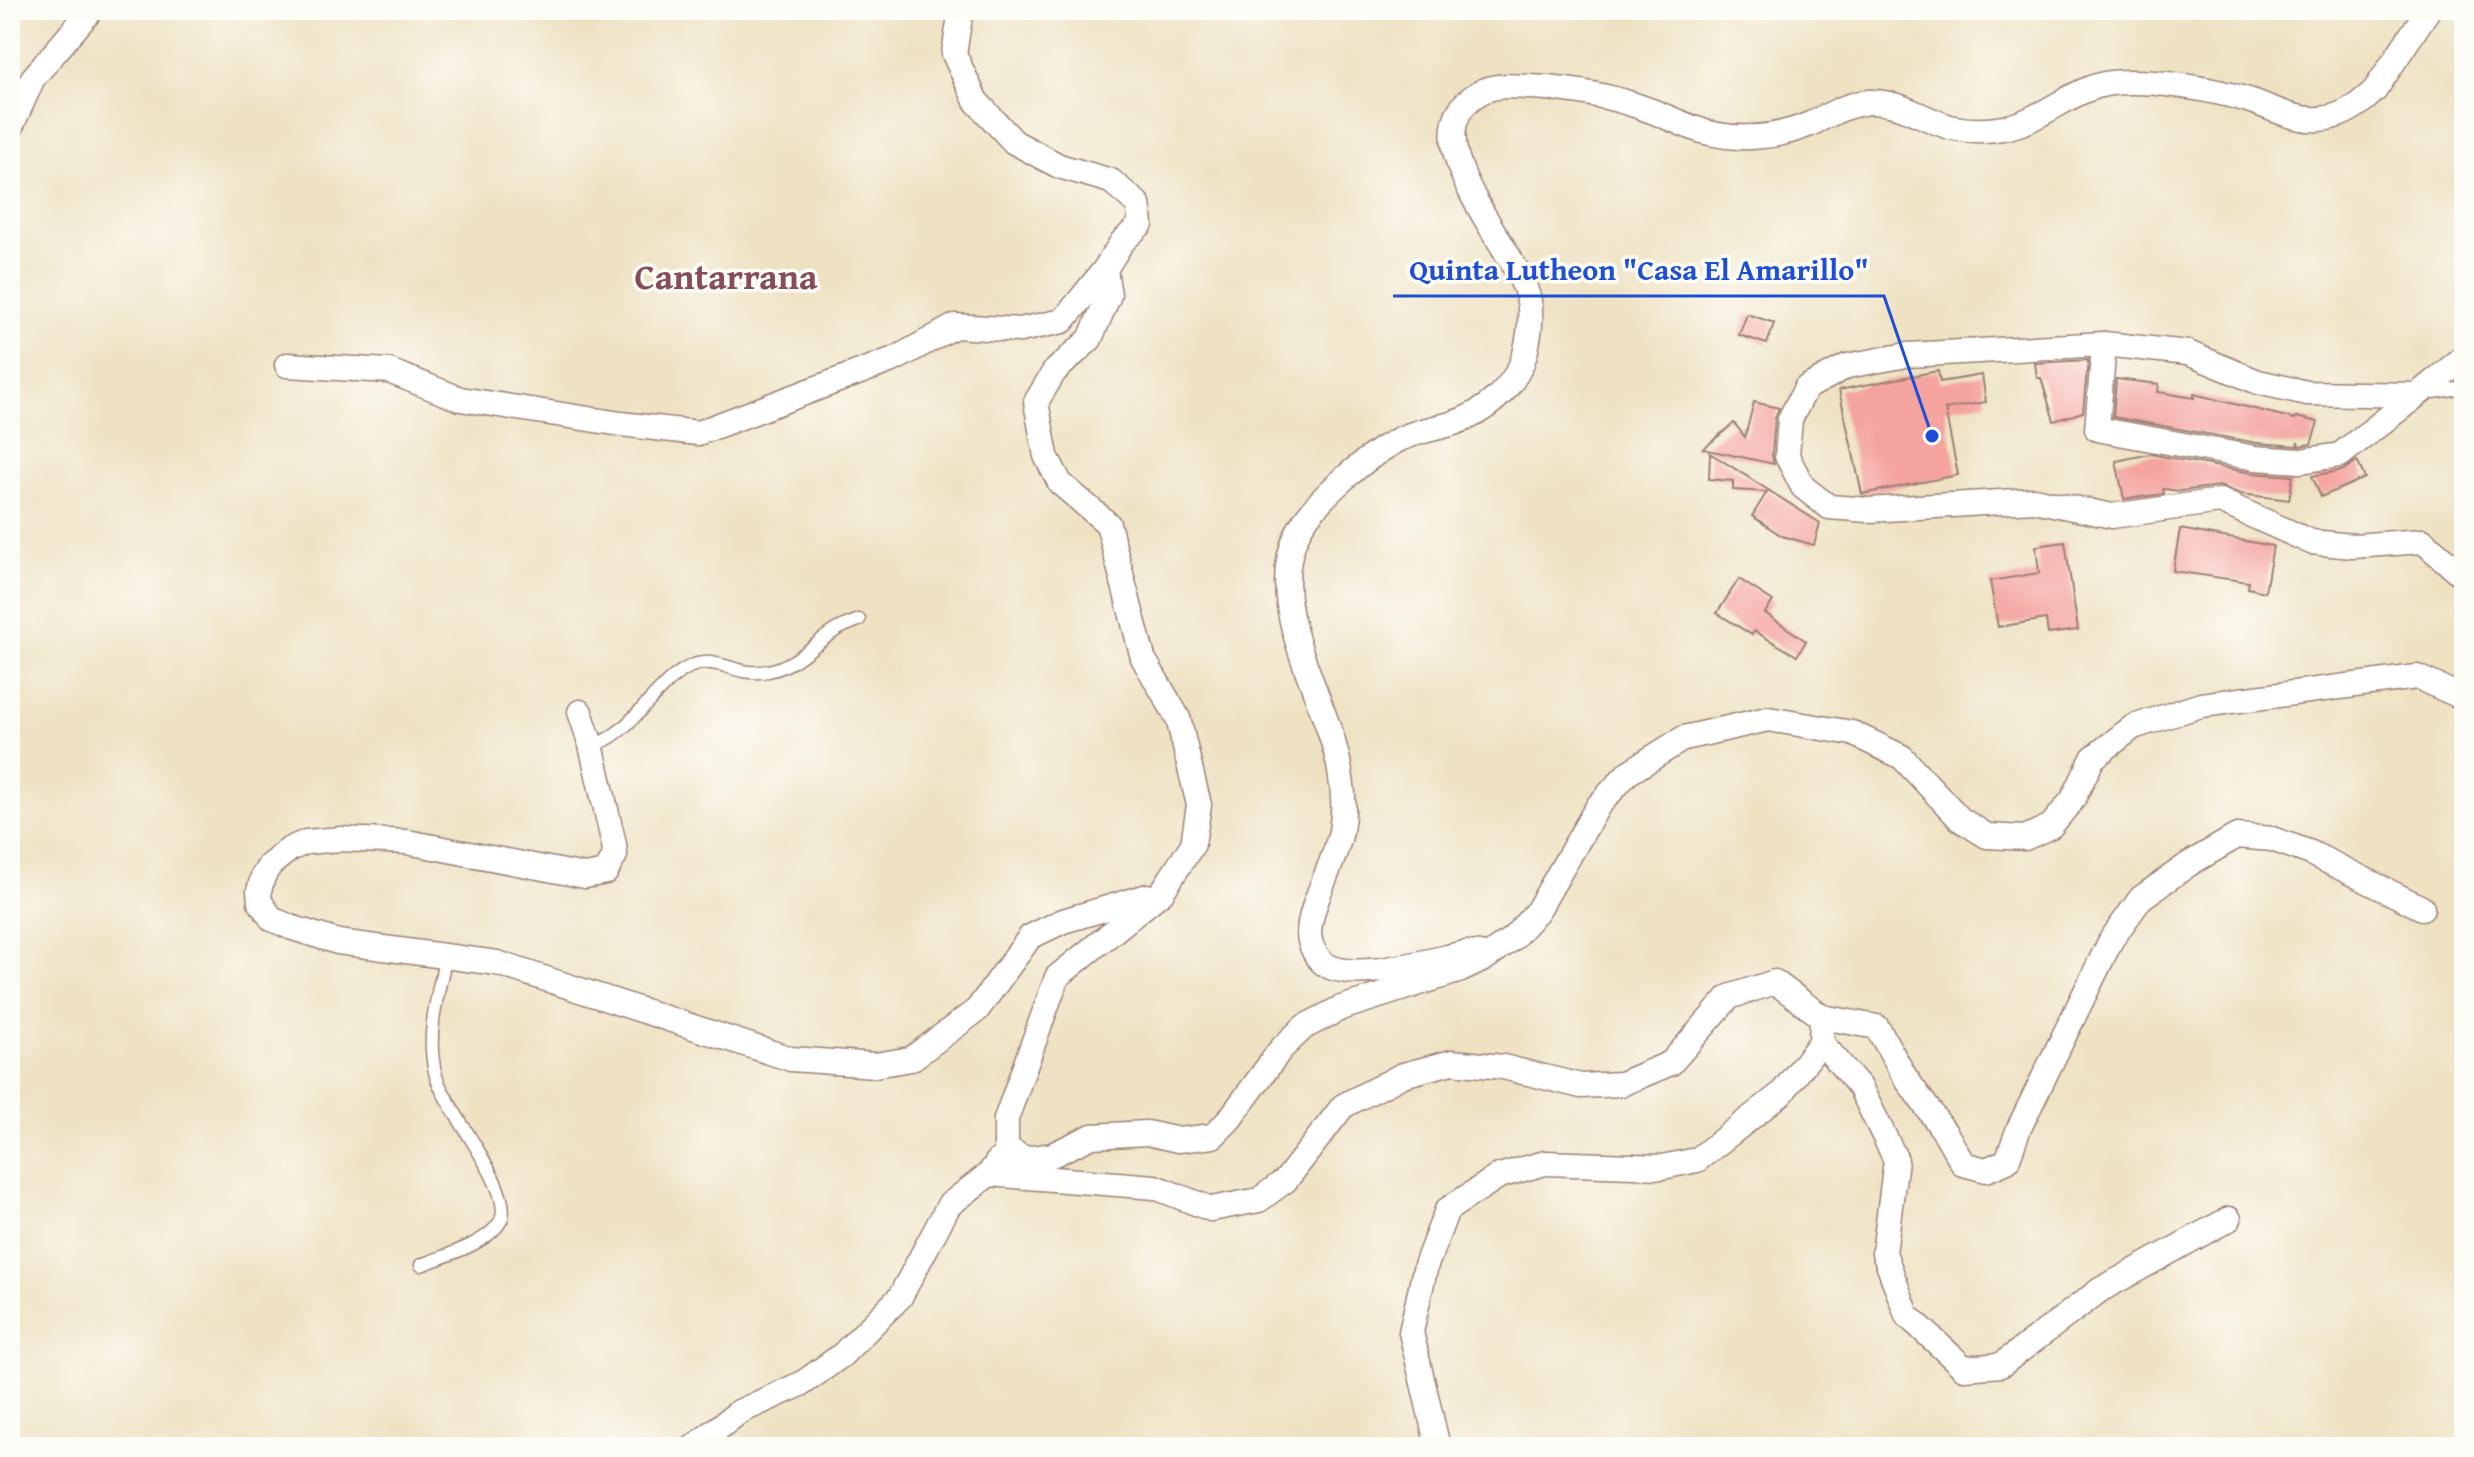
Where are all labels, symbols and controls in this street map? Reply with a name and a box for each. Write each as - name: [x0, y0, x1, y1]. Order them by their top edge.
- callout: Quinta Lutheon "Casa El Amarillo": [1393, 242, 1884, 296]
- text: Quinta Lutheon "Casa El Amarillo": [1409, 247, 1869, 291]
- district label: Cantarrana: [634, 249, 818, 302]

